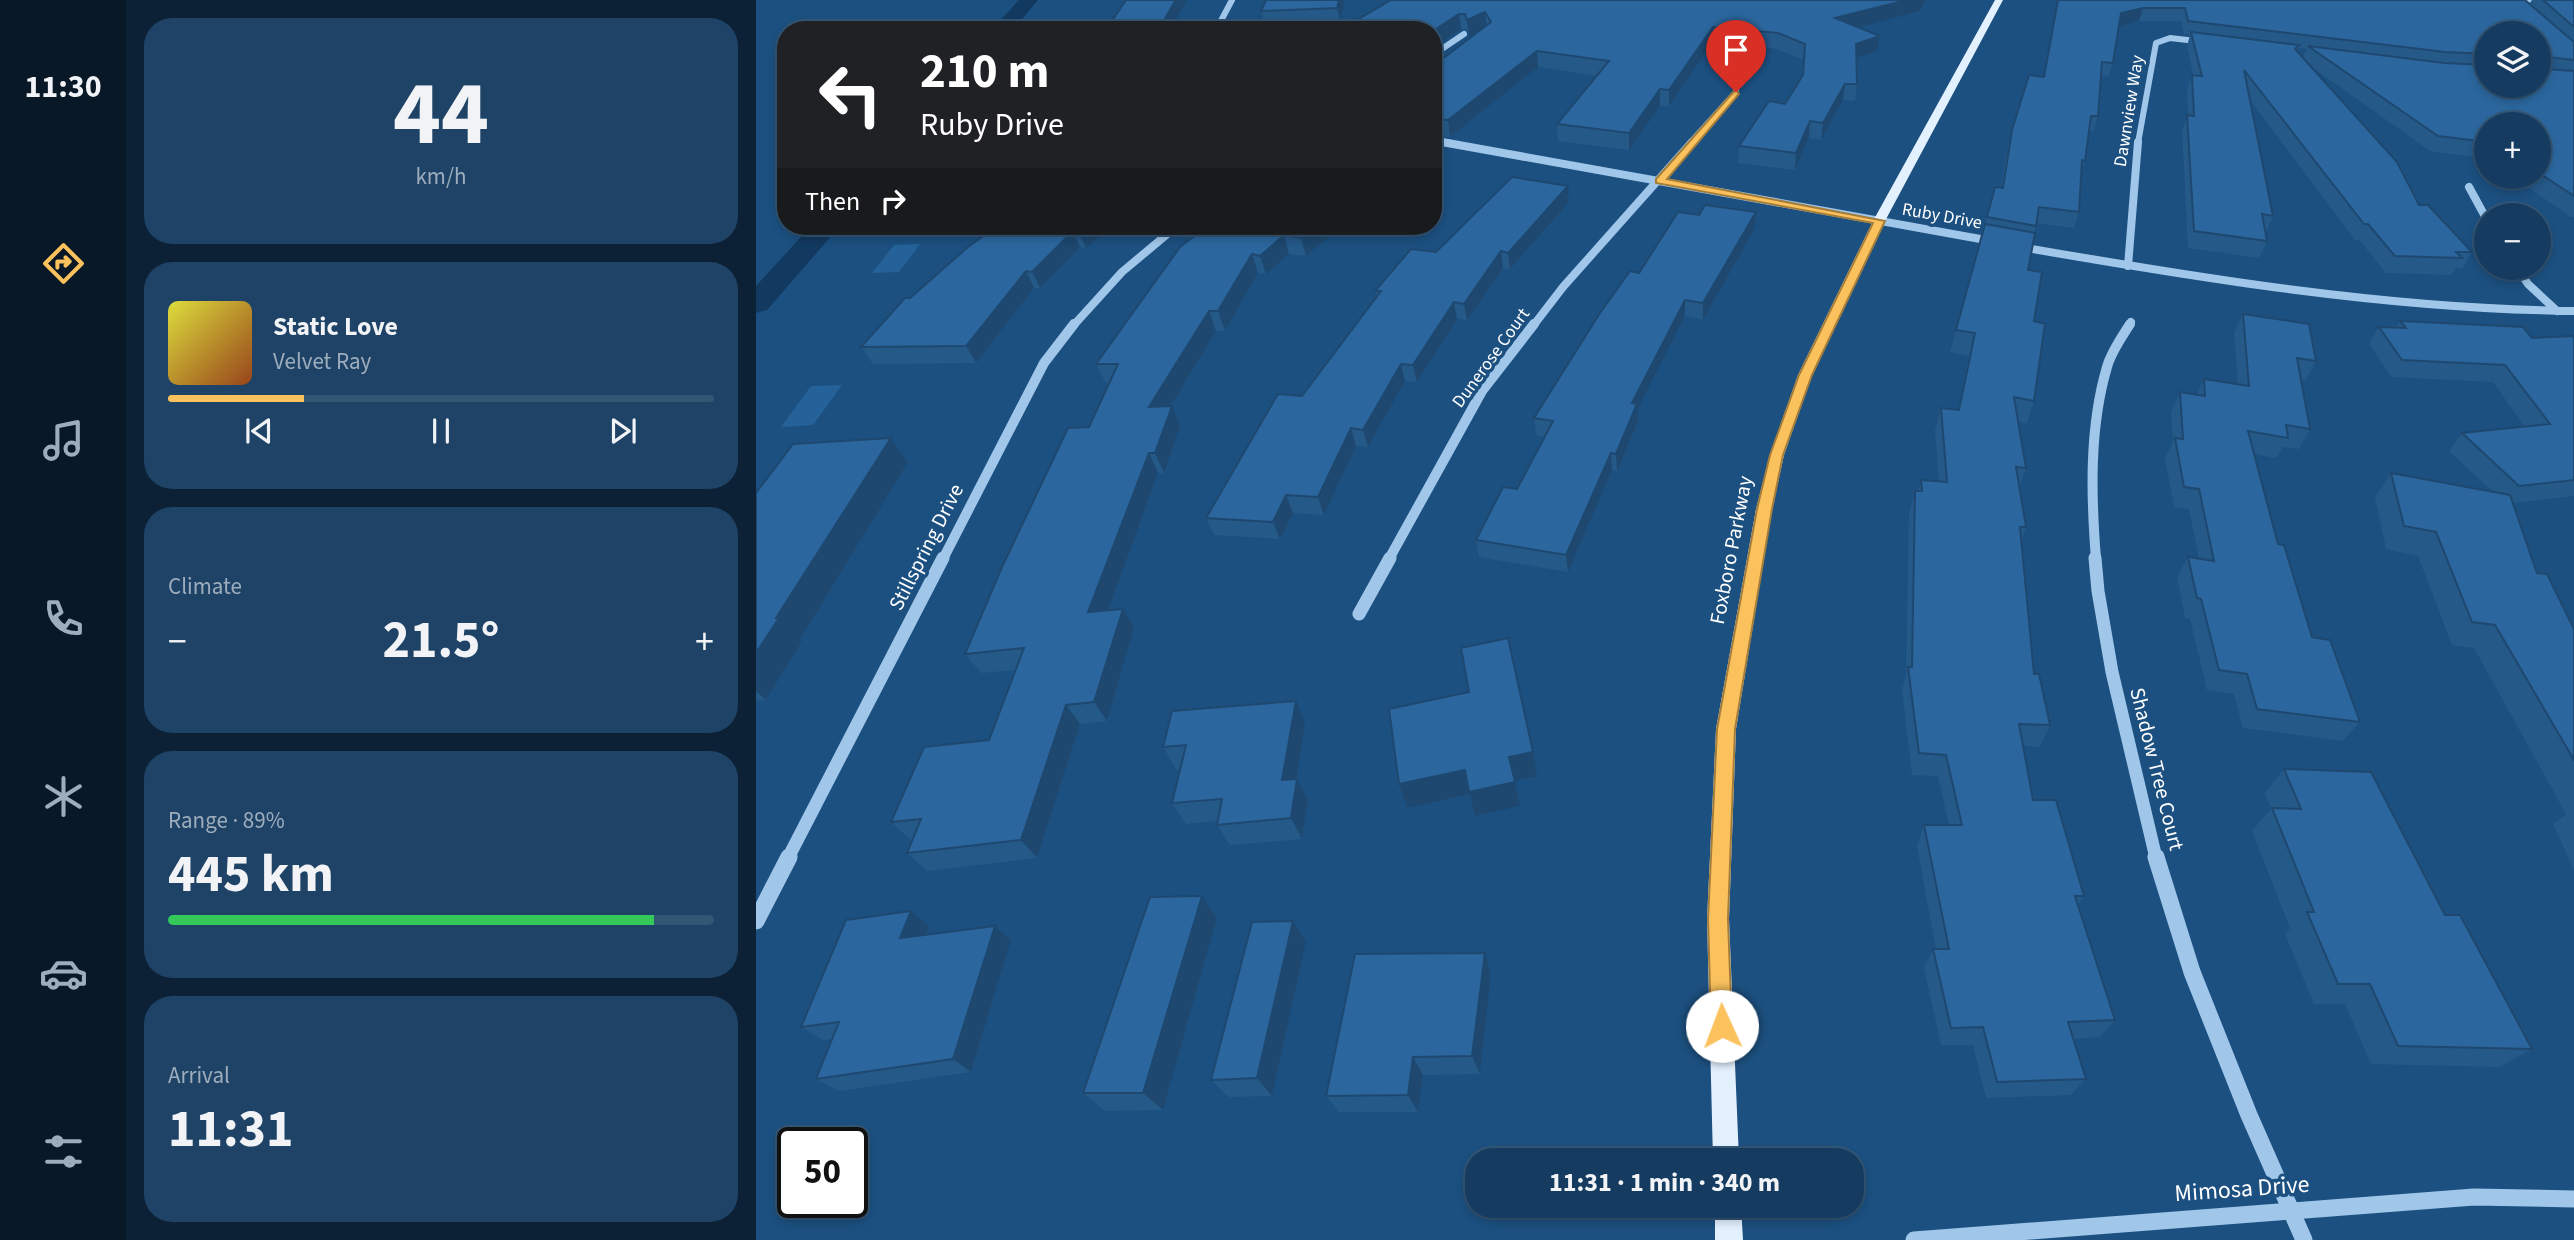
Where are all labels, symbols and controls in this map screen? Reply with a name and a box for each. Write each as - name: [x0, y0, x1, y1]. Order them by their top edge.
- pin: [1706, 20, 1766, 92]
- map controls: [2474, 21, 2551, 280]
- button: layers: [2474, 21, 2551, 98]
- icon: arrive: [1717, 31, 1755, 69]
- text: 210 m: [920, 37, 1049, 107]
- icon: left: [805, 49, 896, 140]
- text: 44: [393, 50, 489, 179]
- street label: Dawnview Way: [2108, 53, 2150, 169]
- text: 11:30: [24, 64, 102, 110]
- text: Ruby Drive: [920, 102, 1064, 148]
- button: +: [2474, 112, 2551, 189]
- text: km/h: [415, 160, 467, 193]
- icon: right: [874, 182, 912, 220]
- text: Then: [805, 183, 860, 220]
- street label: Ruby Drive: [1900, 197, 1984, 235]
- button: −: [2474, 203, 2551, 280]
- icon: directions: [39, 239, 88, 288]
- street label: Dunerose Court: [1446, 303, 1536, 413]
- text: Static Love: [273, 308, 398, 345]
- text: Velvet Ray: [273, 345, 371, 378]
- icon: previous: [240, 412, 278, 450]
- icon: pause: [422, 412, 460, 450]
- icon: next: [604, 412, 642, 450]
- icon: music: [39, 416, 88, 465]
- street label: Foxboro Parkway: [1702, 473, 1760, 627]
- street label: Stillspring Drive: [881, 479, 971, 615]
- text: Climate: [168, 570, 242, 603]
- icon: phone: [39, 594, 88, 643]
- text: 21.5°: [383, 604, 499, 678]
- text: −: [168, 615, 187, 669]
- text: +: [695, 615, 714, 669]
- street label: Shadow Tree Court: [2122, 684, 2192, 854]
- icon: climate: [39, 772, 88, 821]
- text: Range · 89%: [168, 804, 285, 837]
- text: 445 km: [168, 838, 334, 912]
- icon: car: [39, 949, 88, 998]
- position arrow: [1685, 989, 1759, 1063]
- text: Arrival: [168, 1059, 230, 1092]
- text: 11:31: [168, 1093, 293, 1167]
- icon: filters: [39, 1127, 88, 1176]
- speed limit sign: 50: [777, 1127, 868, 1218]
- text: 11:31 · 1 min · 340 m: [1549, 1164, 1780, 1201]
- street label: Mimosa Drive: [2173, 1167, 2311, 1211]

